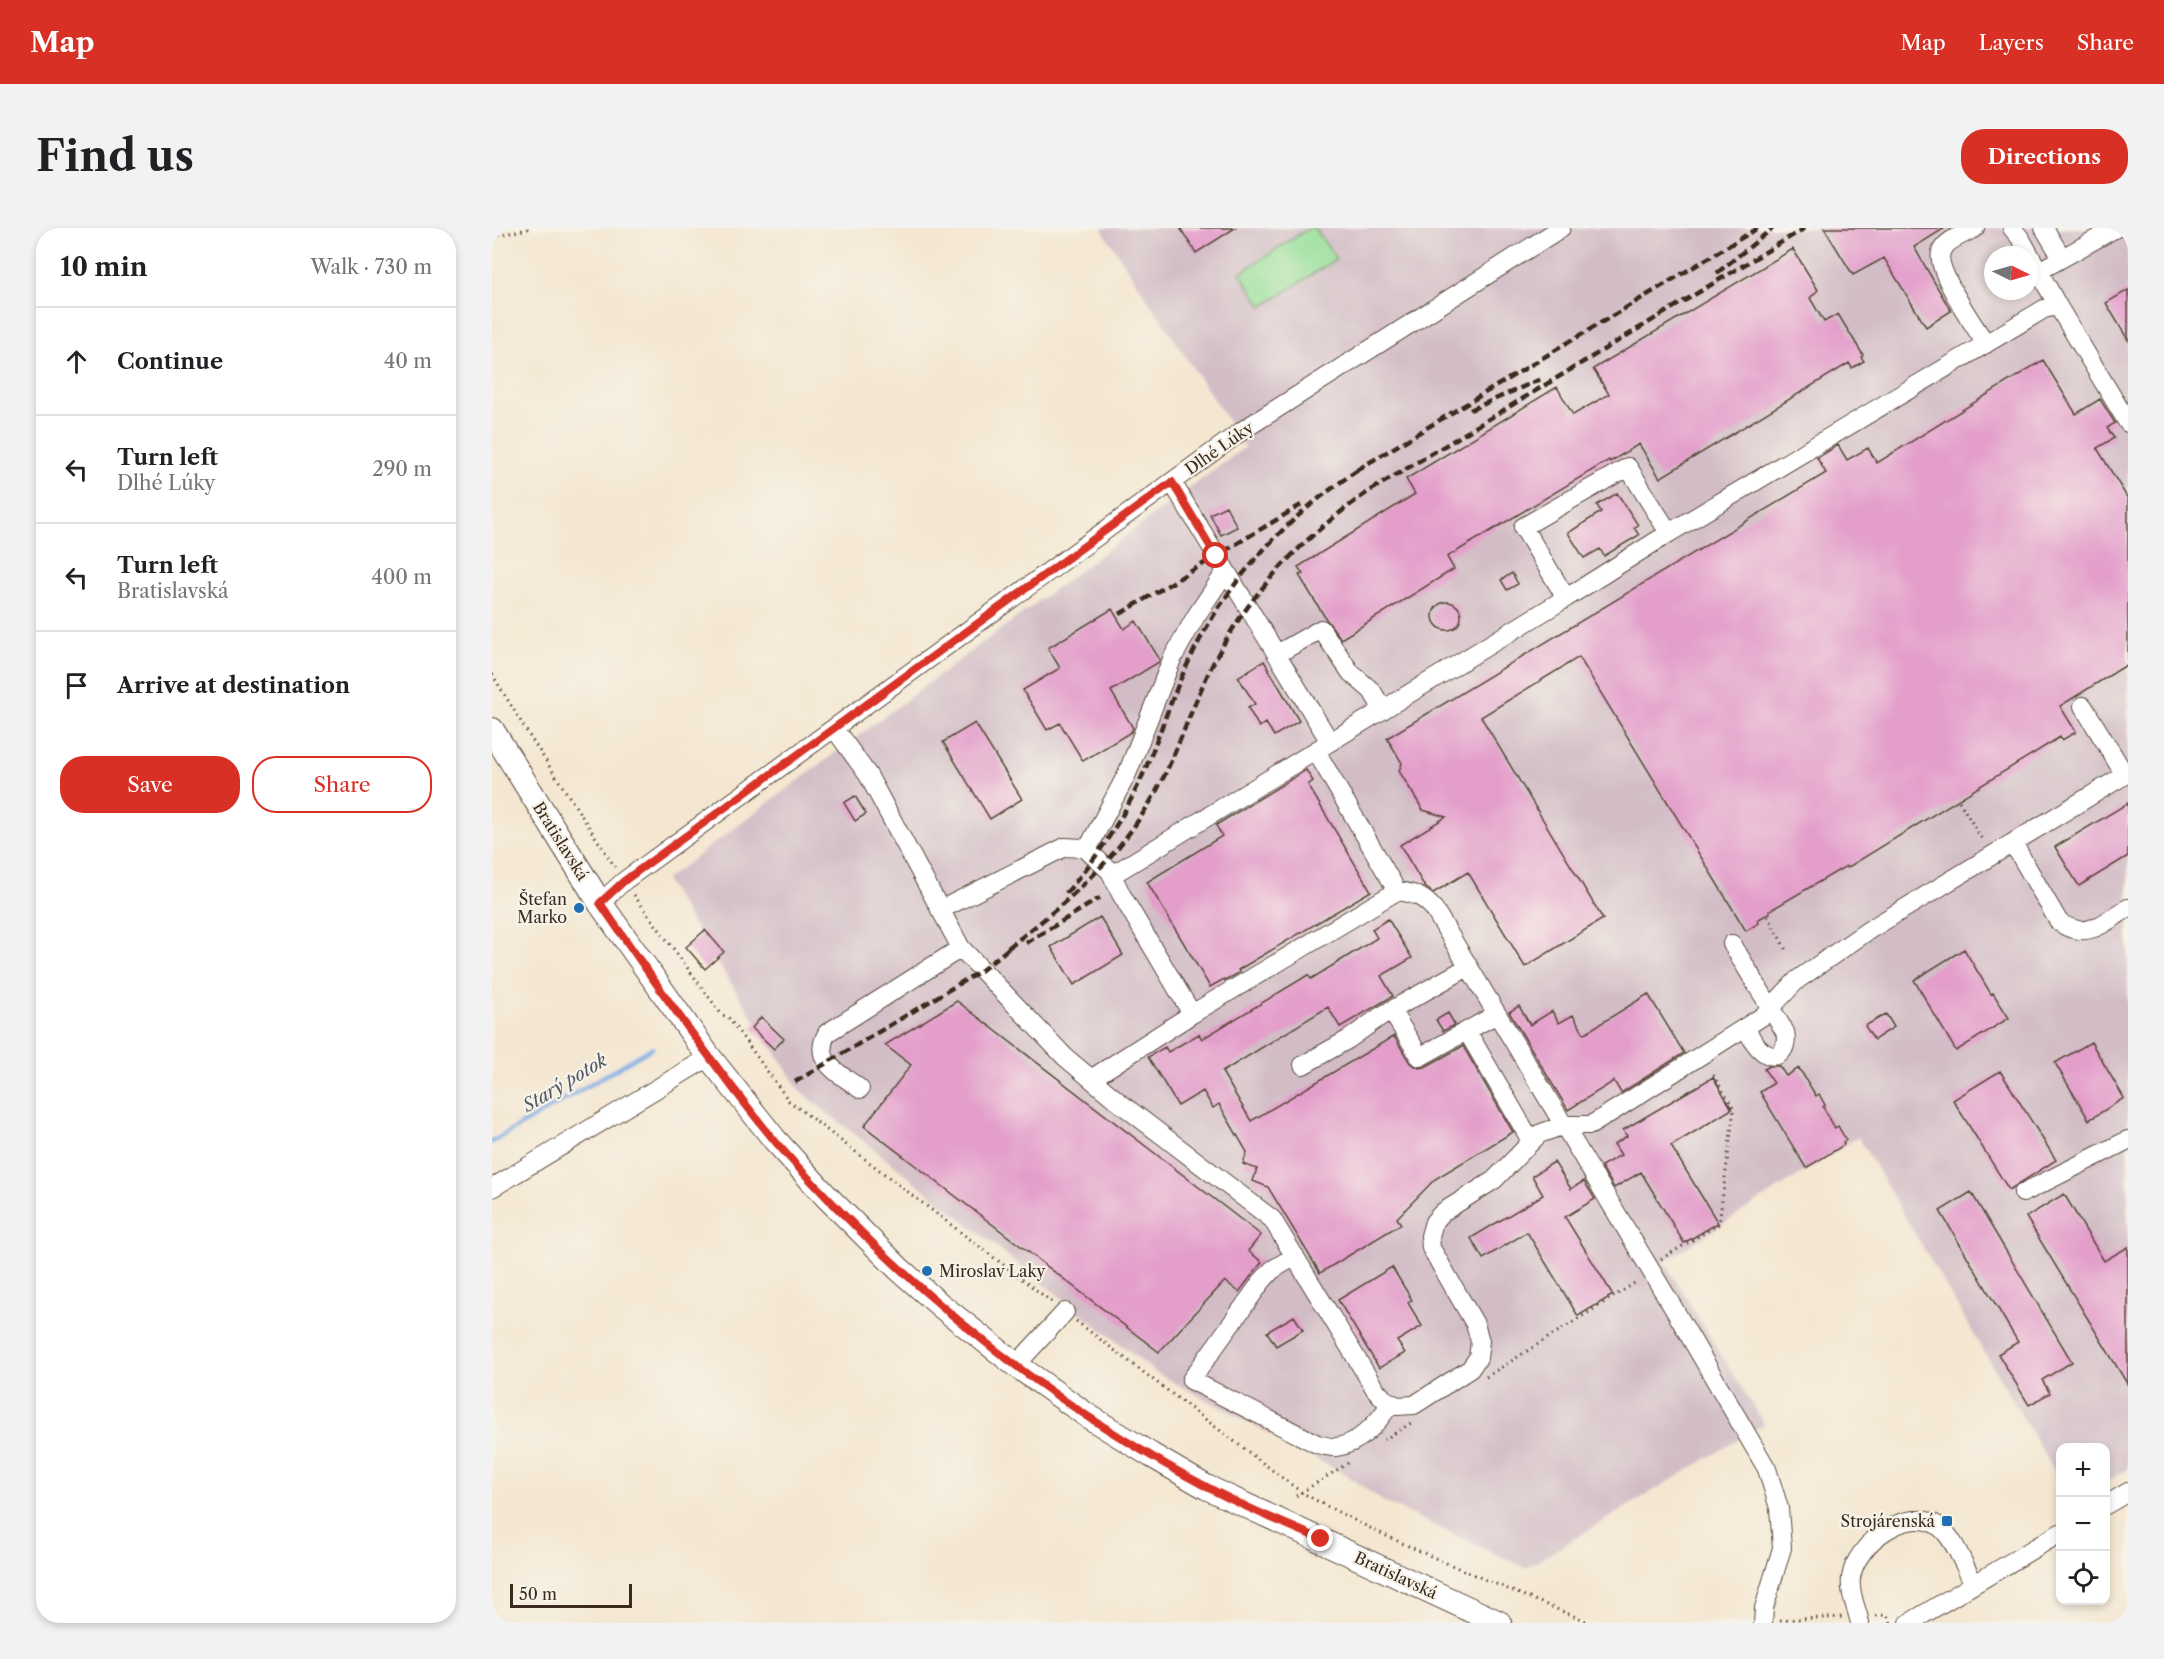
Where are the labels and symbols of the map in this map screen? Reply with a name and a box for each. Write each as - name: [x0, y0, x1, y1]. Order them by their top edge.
- north arrow: [1984, 246, 2038, 300]
- street label: Dlhé Lúky: [1181, 417, 1258, 479]
- route start: [1202, 542, 1228, 568]
- street label: Bratislavská: [529, 798, 593, 885]
- place label: Štefan Marko: [517, 888, 567, 927]
- marker: Štefan Marko: [572, 901, 586, 915]
- water label: Starý potok: [518, 1049, 612, 1117]
- place label: Miroslav Laky: [939, 1261, 1046, 1281]
- marker: Miroslav Laky: [920, 1264, 934, 1278]
- place label: Strojárenská: [1841, 1511, 1936, 1531]
- marker: Strojárenská: [1940, 1514, 1954, 1528]
- route end: [1307, 1525, 1333, 1551]
- street label: Bratislavská: [1351, 1547, 1441, 1603]
- scale bar: [510, 1581, 632, 1608]

